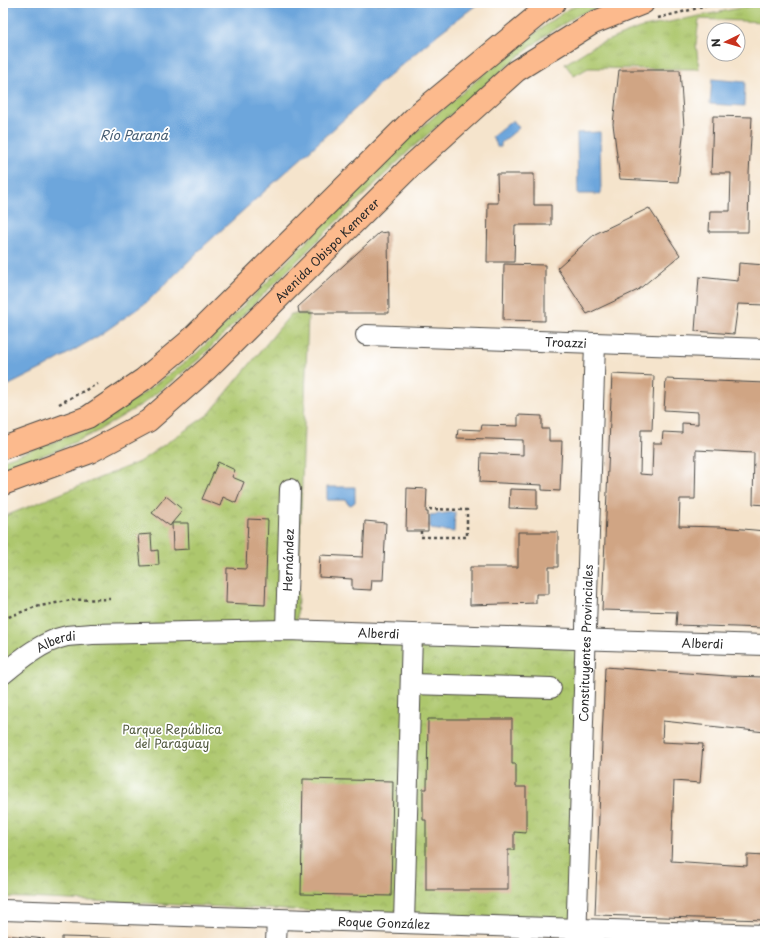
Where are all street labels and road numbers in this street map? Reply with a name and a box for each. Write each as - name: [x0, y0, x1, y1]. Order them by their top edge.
- street label: Avenida Obispo Kemerer: [270, 193, 383, 306]
- street label: Troazzi: [545, 332, 587, 352]
- street label: Hernández: [278, 528, 298, 592]
- street label: Constituyentes Provinciales: [574, 564, 597, 722]
- street label: Alberdi: [358, 623, 400, 643]
- street label: Alberdi: [32, 626, 76, 656]
- street label: Alberdi: [681, 633, 724, 653]
- street label: Roque González: [338, 912, 430, 933]

